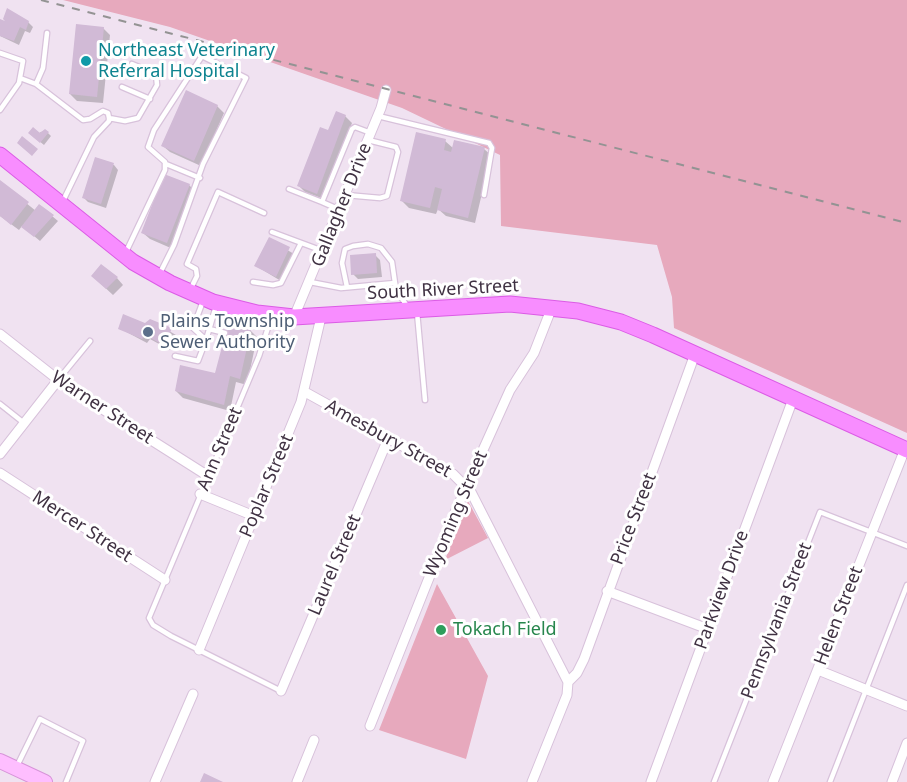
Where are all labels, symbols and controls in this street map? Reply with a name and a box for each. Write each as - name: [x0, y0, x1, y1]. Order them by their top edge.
- place label: Northeast Veterinary Referral Hospital: [98, 40, 275, 82]
- marker: Northeast Veterinary Referral Hospital: [79, 54, 93, 68]
- street label: Gallagher Drive: [307, 140, 377, 270]
- street label: South River Street: [367, 275, 519, 305]
- place label: Plains Township Sewer Authority: [160, 311, 295, 354]
- marker: Plains Township Sewer Authority: [141, 325, 155, 339]
- street label: Warner Street: [47, 367, 157, 449]
- street label: Amesbury Street: [321, 395, 455, 483]
- street label: Ann Street: [193, 404, 247, 494]
- street label: Poplar Street: [236, 431, 298, 541]
- street label: Wyoming Street: [420, 447, 492, 581]
- street label: Price Street: [607, 470, 661, 568]
- street label: Mercer Street: [28, 487, 136, 567]
- street label: Laurel Street: [304, 511, 366, 619]
- street label: Parkview Drive: [690, 528, 754, 652]
- street label: Pennsylvania Street: [737, 540, 817, 702]
- street label: Helen Street: [810, 563, 868, 669]
- place label: Tokach Field: [453, 619, 557, 641]
- marker: Tokach Field: [434, 623, 448, 637]

